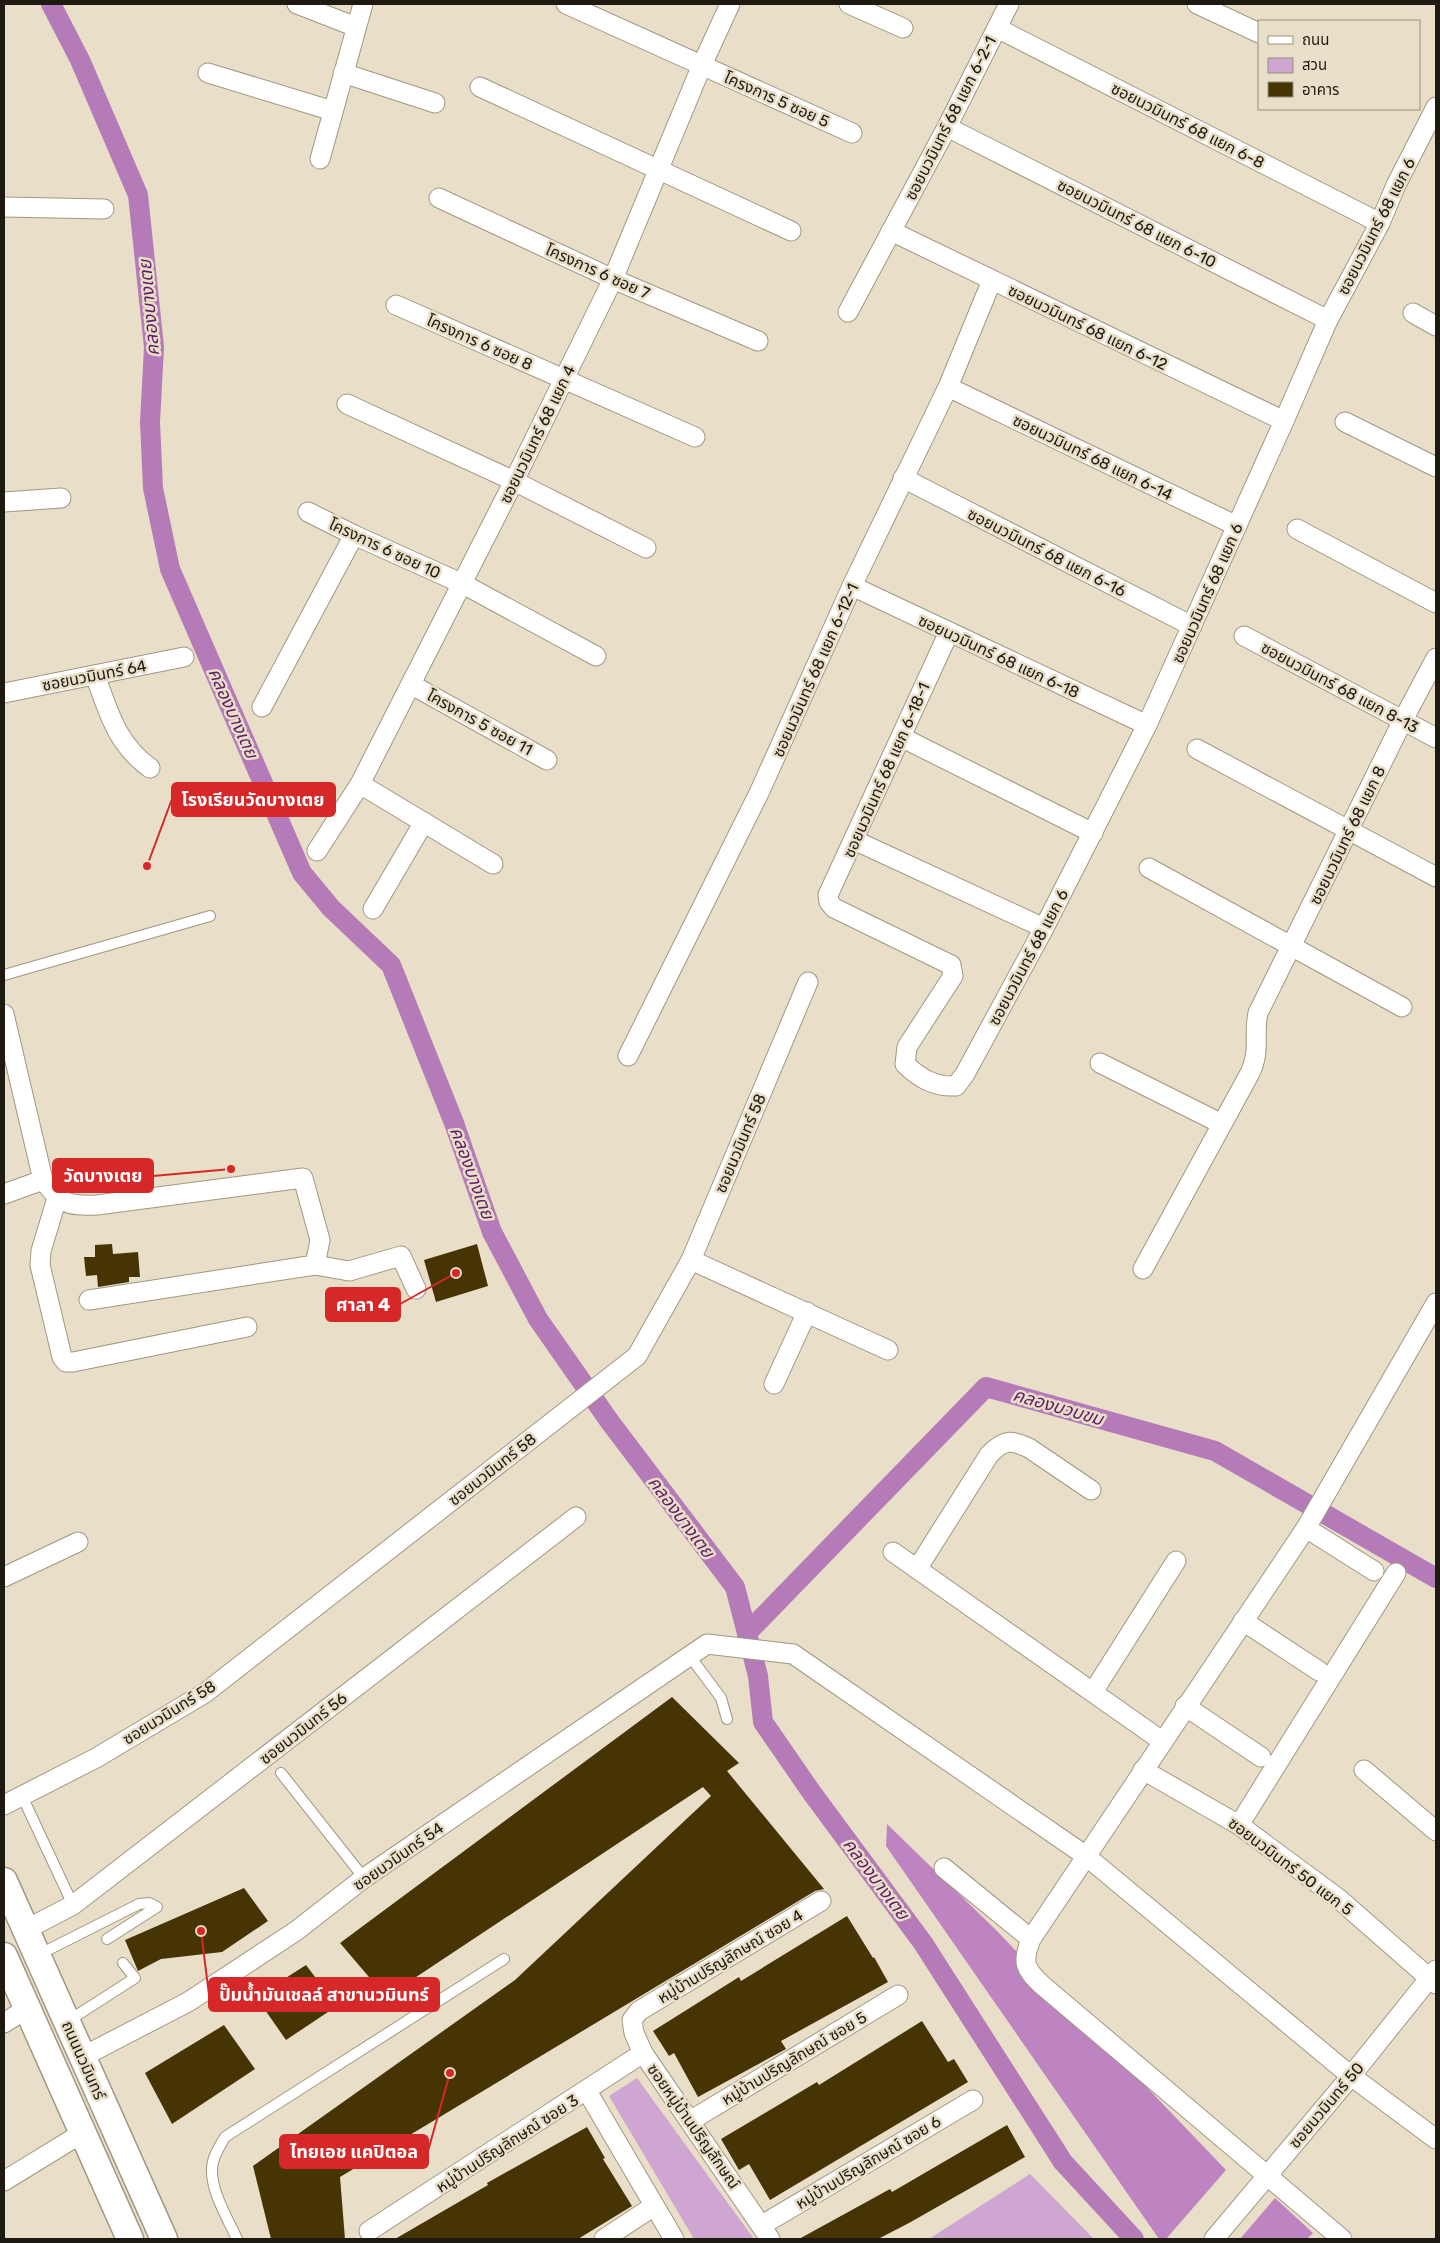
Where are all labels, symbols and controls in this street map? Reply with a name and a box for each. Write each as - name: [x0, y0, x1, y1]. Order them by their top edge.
- legend: [1258, 20, 1420, 110]
- text: ถนน: [1302, 31, 1329, 49]
- street label: ซอยนวมินทร์ 68 แยก 6-2-1: [901, 33, 1000, 203]
- text: สวน: [1302, 56, 1327, 74]
- street label: โครงการ 5 ซอย 5: [721, 68, 832, 131]
- street label: ซอยนวมินทร์ 68 แยก 6-8: [1108, 79, 1268, 172]
- text: อาคาร: [1302, 81, 1339, 99]
- street label: ซอยนวมินทร์ 68 แยก 6: [1334, 154, 1419, 298]
- street label: ซอยนวมินทร์ 68 แยก 6-10: [1054, 175, 1219, 272]
- street label: โครงการ 6 ซอย 7: [543, 240, 653, 303]
- water label: คลองบางเตย: [134, 258, 164, 357]
- street label: ซอยนวมินทร์ 68 แยก 6-12: [1005, 281, 1170, 374]
- street label: โครงการ 6 ซอย 8: [424, 311, 536, 374]
- street label: ซอยนวมินทร์ 68 แยก 4: [496, 362, 579, 507]
- street label: ซอยนวมินทร์ 68 แยก 6-14: [1010, 410, 1176, 504]
- street label: ซอยนวมินทร์ 68 แยก 6-16: [964, 504, 1129, 601]
- street label: โครงการ 6 ซอย 10: [326, 514, 444, 583]
- street label: ซอยนวมินทร์ 68 แยก 6: [1168, 520, 1247, 666]
- street label: ซอยนวมินทร์ 68 แยก 6-12-1: [768, 580, 862, 760]
- street label: ซอยนวมินทร์ 68 แยก 6-18: [915, 611, 1082, 702]
- street label: ซอยนวมินทร์ 68 แยก 8-13: [1258, 638, 1422, 737]
- street label: ซอยนวมินทร์ 64: [40, 656, 148, 695]
- water label: คลองบางเตย: [203, 664, 263, 763]
- street label: ซอยนวมินทร์ 68 แยก 6-18-1: [839, 680, 934, 861]
- street label: โครงการ 5 ซอย 11: [424, 686, 536, 759]
- street label: ซอยนวมินทร์ 68 แยก 8: [1306, 763, 1389, 908]
- callout: โรงเรียนวัดบางเตย: [172, 783, 335, 816]
- text: โรงเรียนวัดบางเตย: [181, 789, 325, 811]
- street label: ซอยนวมินทร์ 68 แยก 6: [985, 886, 1073, 1029]
- street label: ซอยนวมินทร์ 58: [711, 1091, 770, 1196]
- water label: คลองบางเตย: [445, 1124, 499, 1223]
- callout: วัดบางเตย: [53, 1159, 153, 1192]
- text: วัดบางเตย: [63, 1165, 143, 1187]
- callout: ศาลา 4: [326, 1288, 400, 1321]
- text: ศาลา 4: [336, 1294, 390, 1316]
- water label: คลองบวบขม: [1010, 1384, 1108, 1431]
- street label: ซอยนวมินทร์ 58: [445, 1429, 540, 1510]
- water label: คลองบางเตย: [643, 1472, 720, 1563]
- street label: ซอยนวมินทร์ 58: [119, 1676, 219, 1749]
- street label: ซอยนวมินทร์ 56: [256, 1688, 351, 1768]
- street label: ซอยนวมินทร์ 50 แยก 5: [1225, 1813, 1357, 1919]
- street label: ซอยนวมินทร์ 54: [349, 1818, 447, 1895]
- water label: คลองบางเตย: [838, 1834, 915, 1925]
- street label: หมู่บ้านปริญลักษณ์ ซอย 4: [654, 1905, 806, 2007]
- callout: ปั๊มน้ำมันเชลล์ สาขานวมินทร์: [209, 1978, 439, 2011]
- text: ปั๊มน้ำมันเชลล์ สาขานวมินทร์: [219, 1982, 429, 2006]
- street label: หมู่บ้านปริญลักษณ์ ซอย 5: [718, 2008, 870, 2109]
- street label: ถนนนวมินทร์: [58, 2018, 110, 2103]
- street label: ซอยนวมินทร์ 50: [1285, 2059, 1368, 2152]
- street label: ซอยหมู่บ้านปริญลักษณ์: [643, 2060, 744, 2192]
- street label: หมู่บ้านปริญลักษณ์ ซอย 3: [433, 2090, 582, 2197]
- street label: หมู่บ้านปริญลักษณ์ ซอย 6: [792, 2111, 945, 2213]
- callout: ไทยเอช แคปิตอล: [280, 2135, 428, 2168]
- text: ไทยเอช แคปิตอล: [290, 2141, 418, 2163]

